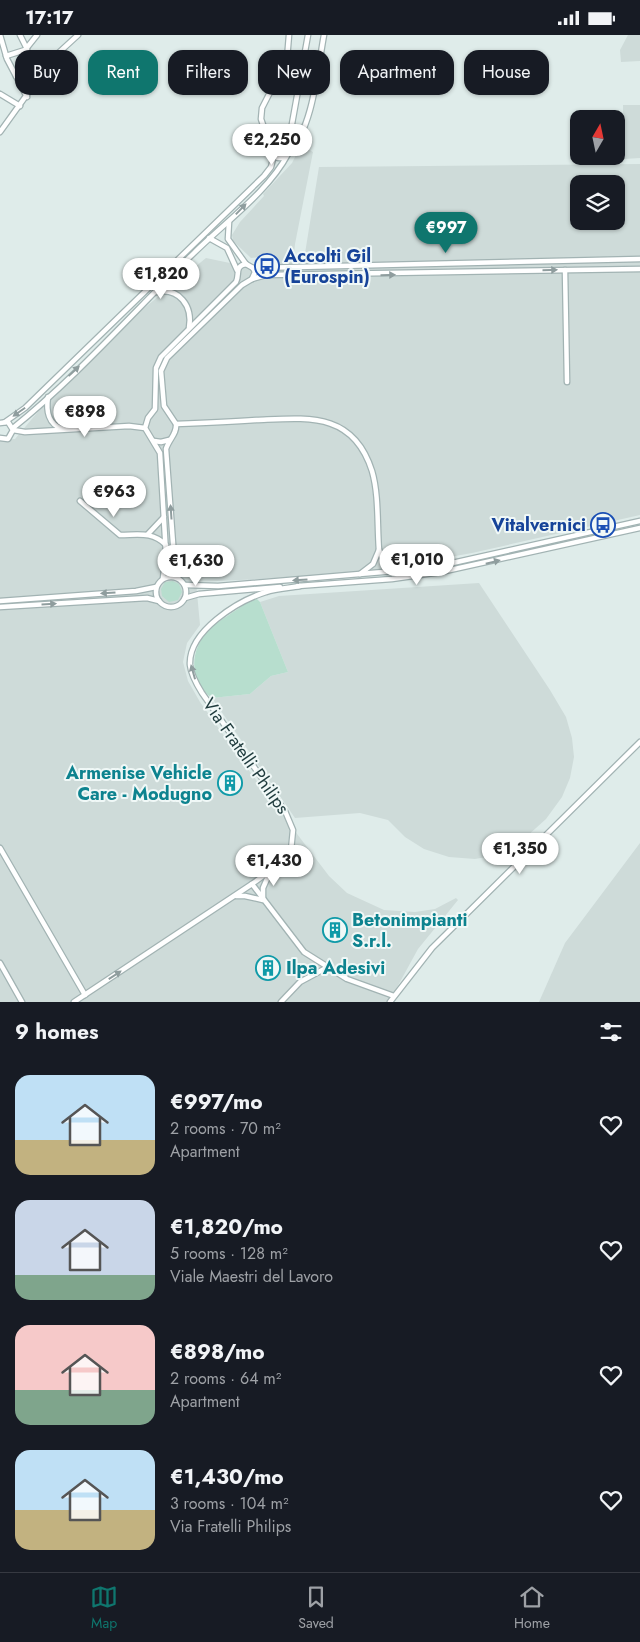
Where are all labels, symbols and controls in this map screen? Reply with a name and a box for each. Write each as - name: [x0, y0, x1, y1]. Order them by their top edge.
- text: 17:17: [25, 4, 73, 31]
- chip: Buy: [15, 50, 78, 95]
- chip: Rent: [88, 50, 158, 95]
- chip: Filters: [168, 50, 248, 95]
- chip: New: [258, 50, 330, 95]
- chip: Apartment: [340, 50, 454, 95]
- chip: House: [464, 50, 549, 95]
- north arrow: [570, 110, 625, 165]
- map controls: [570, 110, 625, 230]
- pin: €2,250: [231, 123, 313, 166]
- text: €2,250: [243, 128, 301, 151]
- button: layers: [570, 175, 625, 230]
- one-way arrow: [235, 203, 247, 215]
- pin: €997: [416, 211, 476, 254]
- text: €997: [425, 216, 467, 239]
- place label: Accolti Gil (Eurospin): [283, 243, 371, 290]
- bus stop icon: Accolti Gil (Eurospin): [254, 253, 280, 279]
- pin: €1,820: [120, 257, 202, 300]
- text: €1,820: [134, 262, 188, 285]
- one-way arrow: [543, 266, 559, 274]
- one-way arrow: [380, 270, 396, 278]
- one-way arrow: [68, 365, 80, 377]
- pin: €898: [55, 395, 115, 438]
- text: €898: [64, 400, 106, 423]
- one-way arrow: [12, 407, 26, 417]
- pin: €963: [84, 475, 144, 518]
- text: €963: [93, 480, 135, 503]
- one-way arrow: [166, 504, 174, 520]
- place label: Vitalvernici: [490, 512, 586, 538]
- bus stop icon: Vitalvernici: [590, 512, 616, 538]
- pin: €1,010: [376, 543, 458, 586]
- pin: €1,630: [155, 545, 237, 587]
- text: €1,010: [390, 548, 444, 571]
- text: €1,630: [168, 549, 224, 572]
- one-way arrow: [486, 557, 501, 565]
- one-way arrow: [291, 576, 307, 584]
- one-way arrow: [100, 590, 116, 598]
- one-way arrow: [41, 600, 57, 608]
- one-way arrow: [188, 665, 196, 680]
- street label: Via Fratelli Philips: [196, 693, 296, 819]
- place label: Armenise Vehicle Care - Modugno: [65, 760, 212, 807]
- building icon: Armenise Vehicle Care - Modugno: [217, 770, 243, 796]
- pin: €1,350: [479, 833, 561, 875]
- text: €1,350: [493, 837, 547, 860]
- pin: €1,430: [233, 845, 315, 887]
- text: €1,430: [246, 849, 302, 872]
- place label: Betonimpianti S.r.l.: [352, 907, 468, 954]
- building icon: Betonimpianti S.r.l.: [322, 917, 348, 943]
- building icon: Ilpa Adesivi: [255, 955, 281, 981]
- place label: Ilpa Adesivi: [286, 955, 385, 981]
- one-way arrow: [108, 971, 122, 980]
- text: 9 homes: [15, 1017, 99, 1047]
- icon: filters: [597, 1018, 625, 1046]
- text: €997/mo: [170, 1087, 263, 1117]
- icon: home: [55, 1095, 115, 1155]
- icon: heart: [597, 1111, 625, 1139]
- text: 2 rooms · 70 m²: [170, 1117, 281, 1140]
- text: Apartment: [170, 1140, 240, 1163]
- text: €1,820/mo: [170, 1212, 283, 1242]
- icon: home: [55, 1220, 115, 1280]
- icon: heart: [597, 1236, 625, 1264]
- text: 5 rooms · 128 m²: [170, 1242, 288, 1265]
- text: Viale Maestri del Lavoro: [170, 1265, 333, 1288]
- text: €898/mo: [170, 1337, 265, 1367]
- icon: home: [55, 1345, 115, 1405]
- icon: heart: [597, 1361, 625, 1389]
- text: 2 rooms · 64 m²: [170, 1367, 281, 1390]
- text: Apartment: [170, 1390, 240, 1413]
- text: €1,430/mo: [170, 1462, 284, 1492]
- icon: home: [55, 1470, 115, 1530]
- icon: heart: [597, 1486, 625, 1514]
- text: 3 rooms · 104 m²: [170, 1492, 289, 1515]
- text: Via Fratelli Philips: [170, 1515, 291, 1538]
- tab: Map: [90, 1583, 118, 1633]
- tab: Saved: [298, 1583, 334, 1633]
- tab: Home: [514, 1583, 550, 1633]

